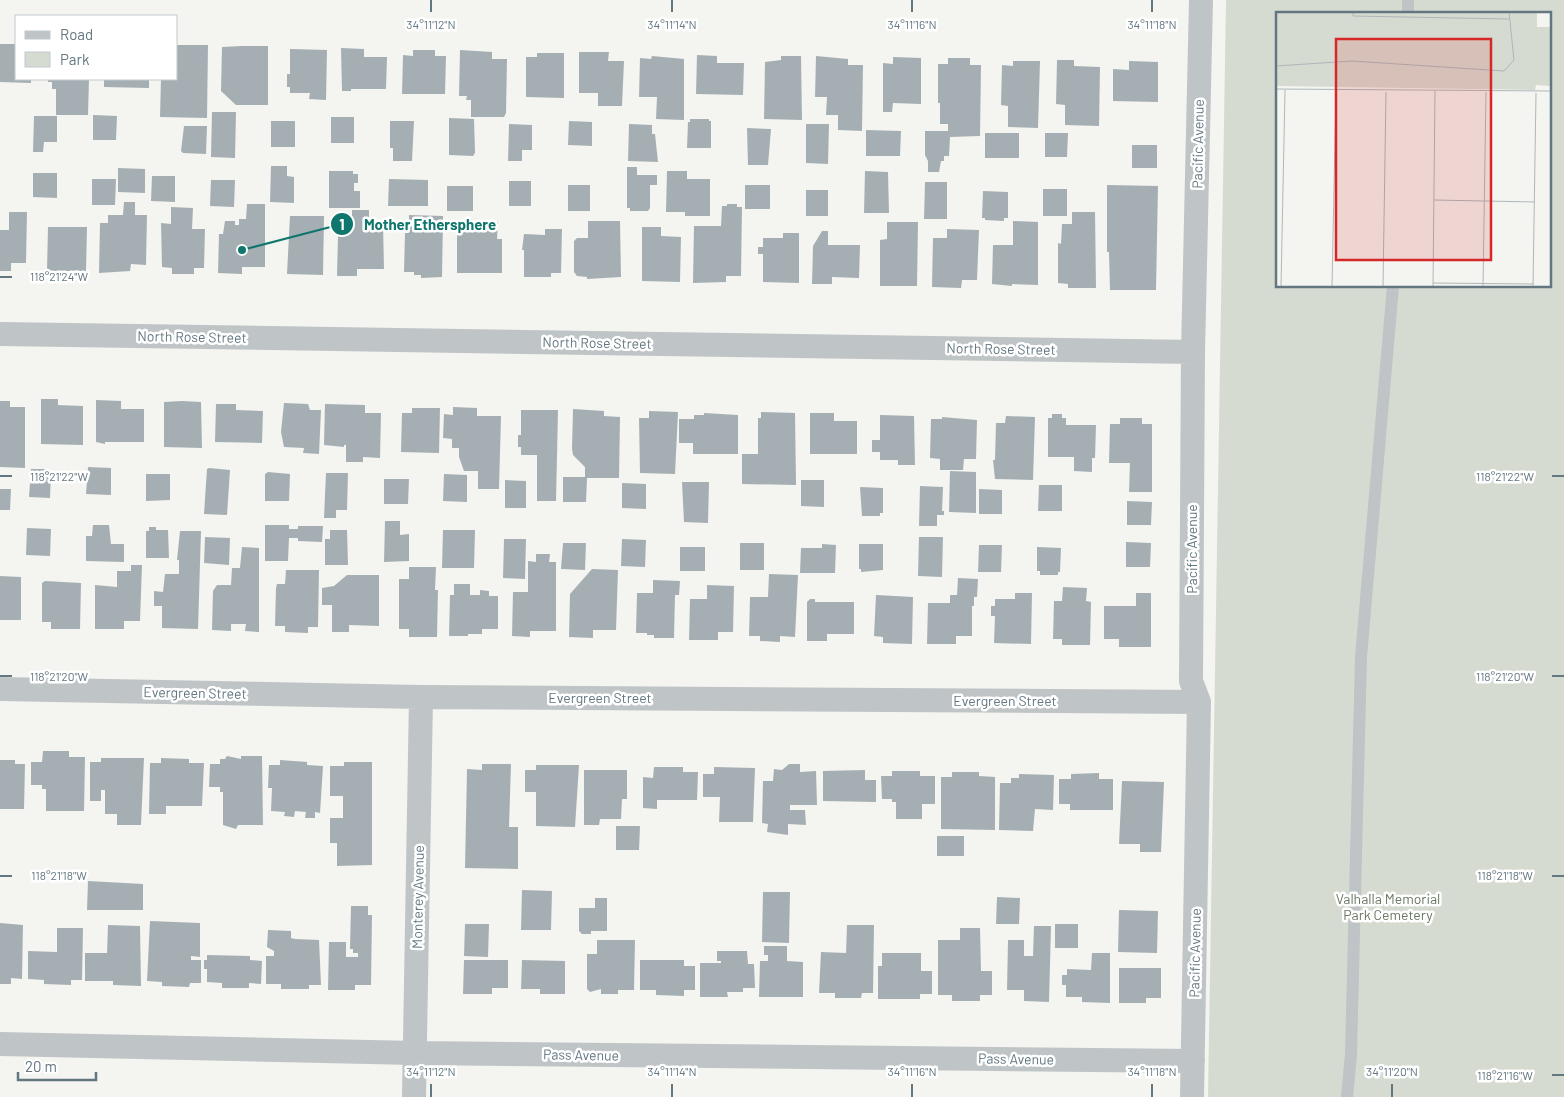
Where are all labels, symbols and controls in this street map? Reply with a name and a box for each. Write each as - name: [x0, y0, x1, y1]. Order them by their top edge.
- inset map: [1276, 12, 1552, 288]
- legend: [15, 15, 178, 80]
- text: 34°11'12"N: [406, 17, 456, 31]
- text: 34°11'14"N: [647, 17, 697, 31]
- text: 34°11'16"N: [887, 17, 937, 31]
- text: 34°11'18"N: [1127, 17, 1177, 31]
- text: Road: [60, 25, 93, 43]
- text: Park: [60, 50, 90, 68]
- street label: Pacific Avenue: [1188, 99, 1207, 189]
- callout: Mother Ethersphere: [329, 209, 507, 239]
- text: 1: [339, 215, 345, 233]
- text: Mother Ethersphere: [364, 215, 496, 233]
- text: 118°21'24"W: [30, 269, 88, 283]
- street label: North Rose Street: [137, 327, 247, 346]
- street label: North Rose Street: [542, 333, 652, 352]
- street label: North Rose Street: [946, 339, 1056, 358]
- text: 118°21'22"W: [30, 469, 88, 483]
- text: 118°21'22"W: [1476, 469, 1534, 483]
- street label: Pacific Avenue: [1183, 504, 1200, 594]
- text: 118°21'20"W: [30, 669, 89, 683]
- text: 118°21'20"W: [1476, 669, 1535, 683]
- street label: Evergreen Street: [143, 683, 247, 702]
- street label: Evergreen Street: [548, 689, 652, 706]
- street label: Evergreen Street: [953, 692, 1057, 709]
- street label: Monterey Avenue: [408, 845, 427, 949]
- text: 118°21'18"W: [31, 868, 87, 882]
- text: 118°21'18"W: [1477, 868, 1533, 882]
- park label: Valhalla Memorial Park Cemetery: [1336, 890, 1440, 923]
- street label: Pacific Avenue: [1185, 908, 1204, 998]
- street label: Pass Avenue: [543, 1045, 619, 1064]
- street label: Pass Avenue: [978, 1049, 1054, 1068]
- scale bar: [18, 1050, 95, 1082]
- text: 20 m: [25, 1057, 57, 1075]
- text: 34°11'12"N: [406, 1064, 456, 1078]
- text: 34°11'14"N: [647, 1064, 697, 1078]
- text: 34°11'16"N: [887, 1064, 937, 1078]
- text: 34°11'18"N: [1127, 1064, 1177, 1078]
- text: 34°11'20"N: [1366, 1064, 1418, 1078]
- text: 118°21'16"W: [1477, 1068, 1533, 1082]

